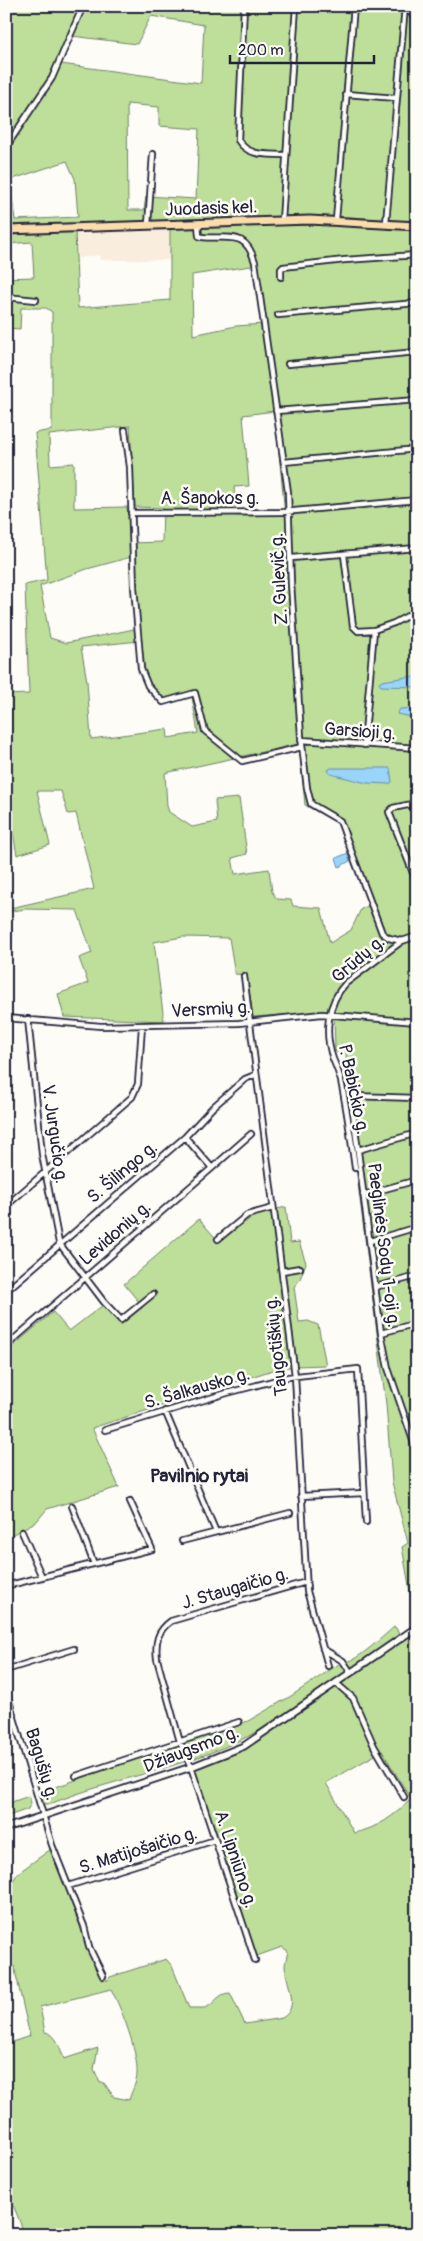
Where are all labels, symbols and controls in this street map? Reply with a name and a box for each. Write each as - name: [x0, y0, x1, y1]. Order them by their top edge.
- scale bar: [230, 32, 374, 64]
- text: 200 m: [238, 41, 283, 60]
- street label: Juodasis kel.: [164, 195, 258, 222]
- street label: A. Šapokos g.: [161, 486, 259, 510]
- street label: Z. Gulevič g.: [266, 533, 293, 625]
- street label: Garsioji g.: [323, 718, 397, 745]
- street label: Grūdų g.: [327, 930, 390, 988]
- street label: Versmių g.: [171, 996, 251, 1023]
- street label: P. Babickio g.: [333, 1042, 374, 1136]
- street label: V. Jurgučio g.: [36, 1083, 73, 1185]
- street label: S. Šilingo g.: [82, 1135, 162, 1209]
- street label: Paeglinės Sodų 1-oji g.: [362, 1162, 405, 1329]
- street label: Levidonių g.: [75, 1196, 156, 1271]
- street label: Taugotiškių g.: [260, 1295, 293, 1397]
- street label: S. Šalkausko g.: [142, 1362, 252, 1414]
- district label: Pavilnio rytai: [150, 1464, 249, 1488]
- street label: J. Staugaičio g.: [179, 1562, 291, 1615]
- street label: Džiaugsmo g.: [140, 1721, 242, 1778]
- street label: Bagušių g.: [20, 1725, 63, 1803]
- street label: A. Lipniūno g.: [209, 1807, 262, 1911]
- street label: S. Matijošaičio g.: [76, 1822, 200, 1879]

